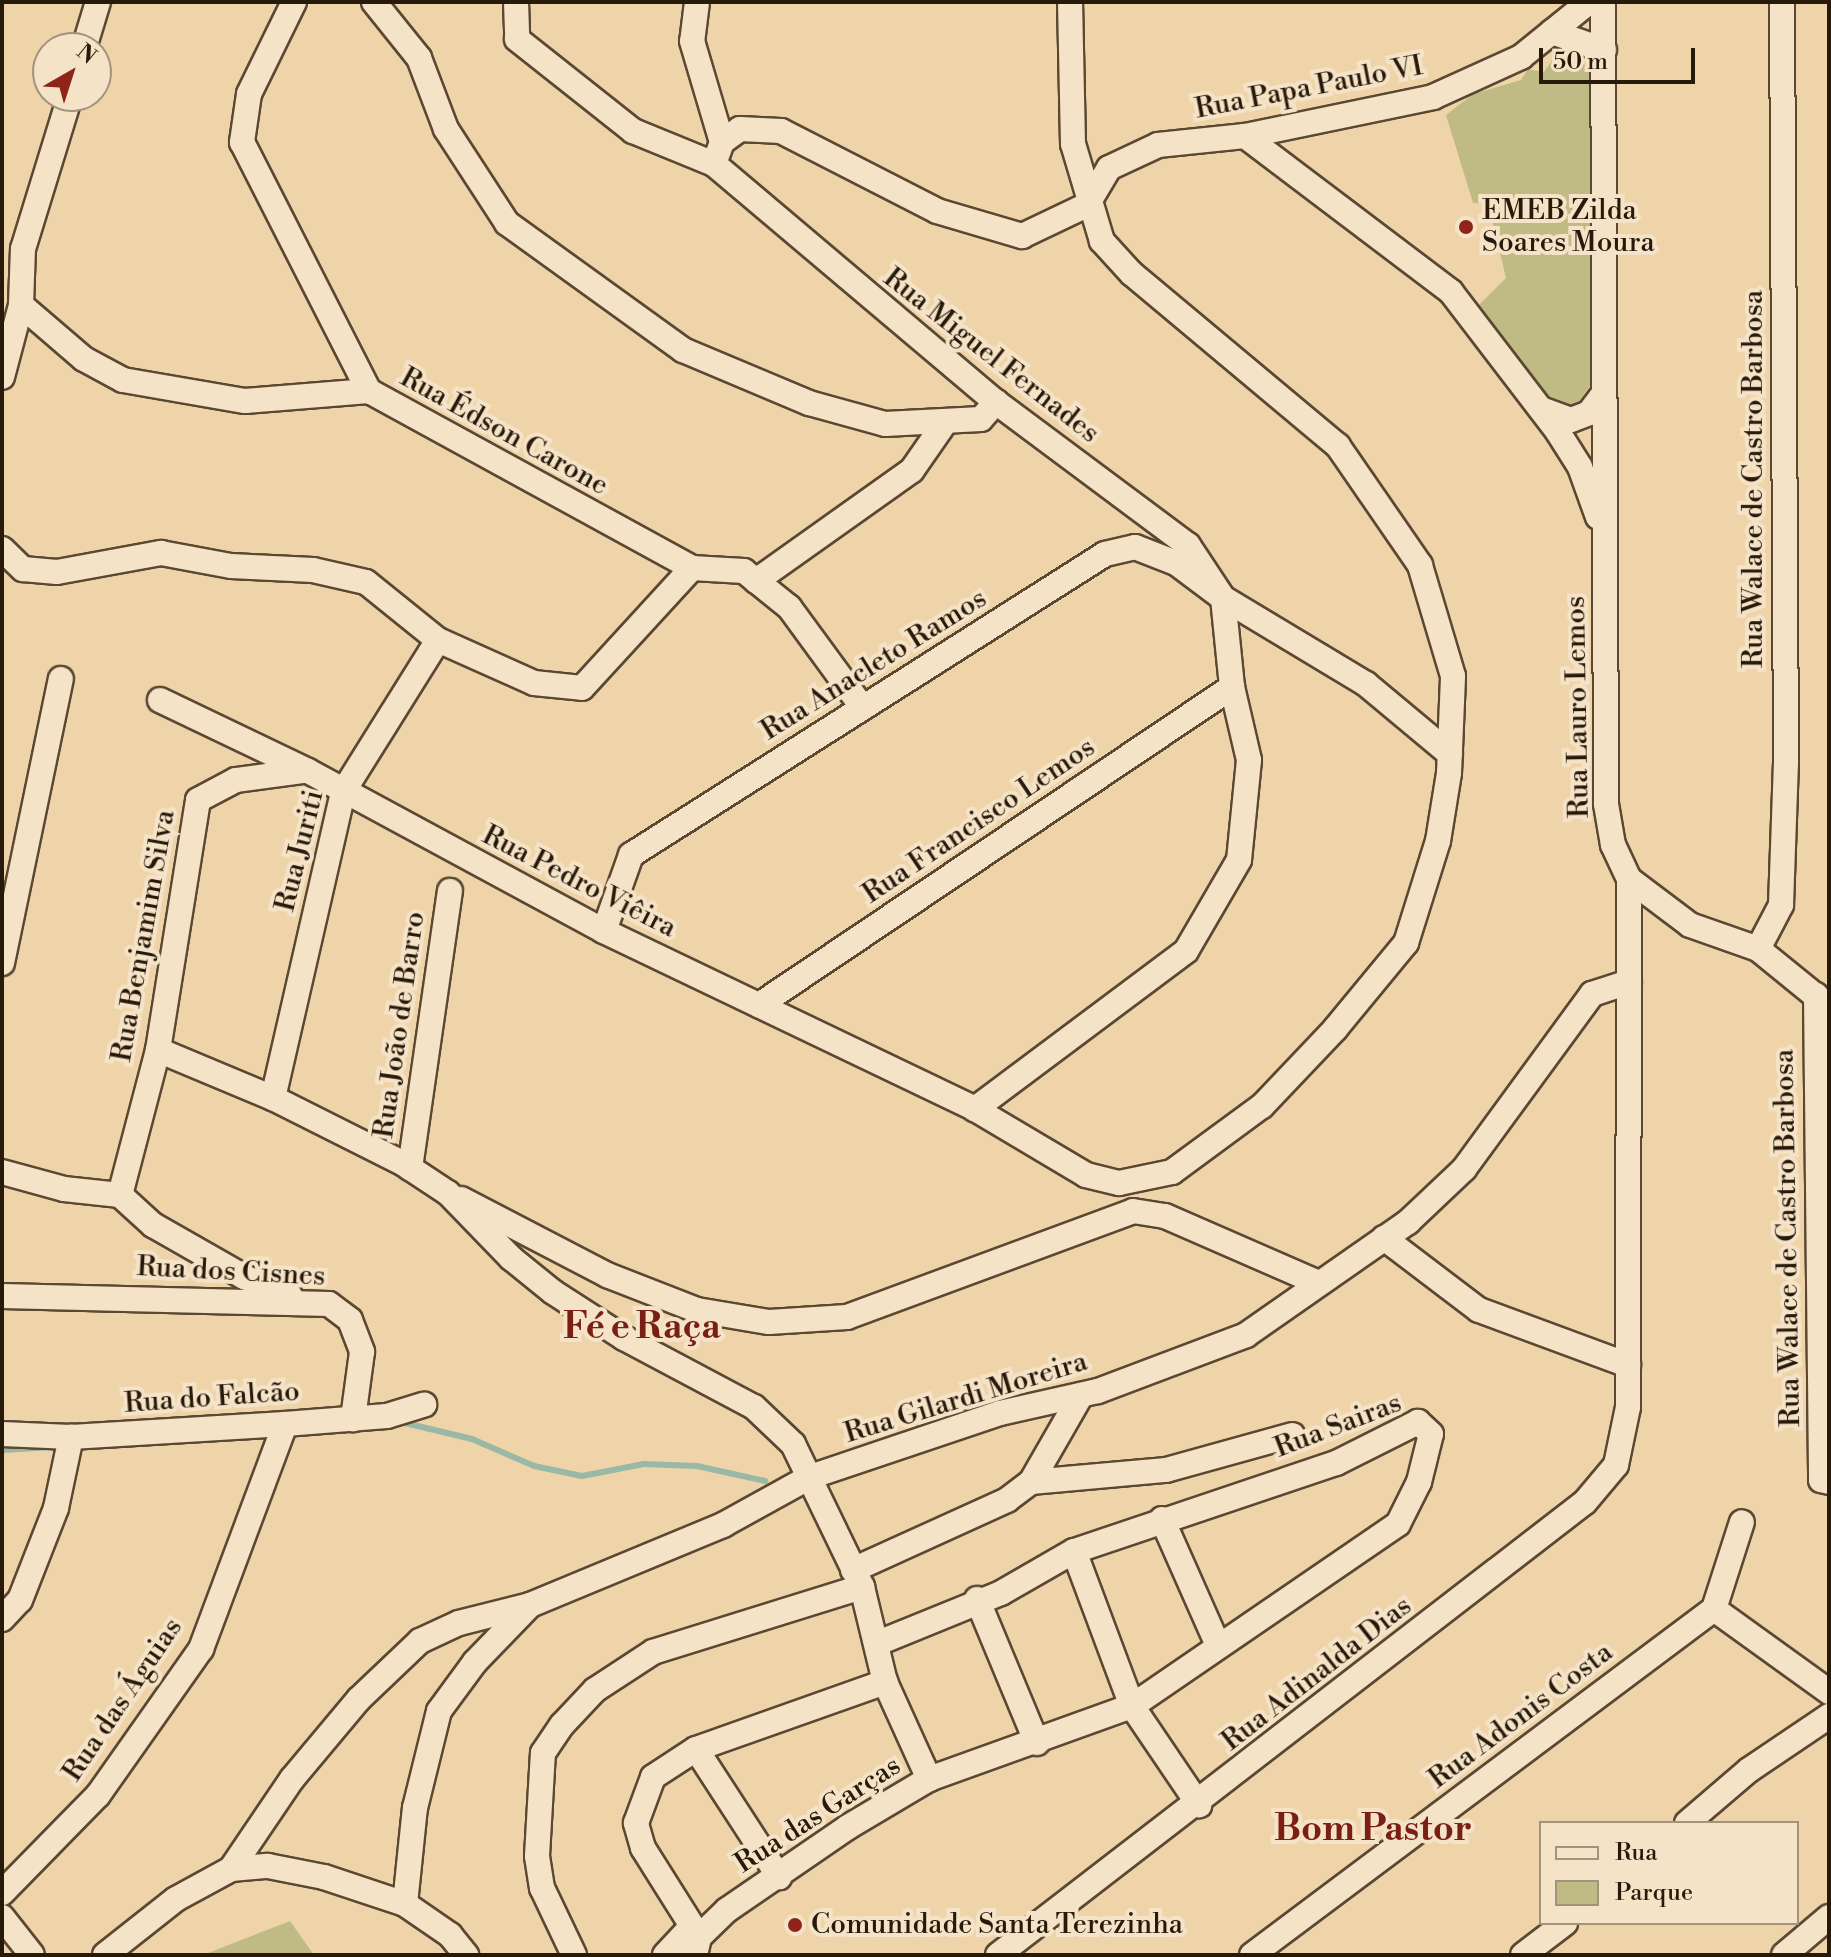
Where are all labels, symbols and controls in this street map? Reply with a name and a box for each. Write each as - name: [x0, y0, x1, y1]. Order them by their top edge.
- north arrow: [32, 32, 112, 112]
- scale bar: [1543, 32, 1699, 82]
- text: N: [71, 39, 101, 70]
- text: 50 m: [1553, 47, 1608, 77]
- street label: Rua Papa Paulo VI: [1192, 49, 1426, 127]
- place label: EMEB Zilda Soares Moura: [1482, 194, 1655, 260]
- marker: EMEB Zilda Soares Moura: [1457, 218, 1475, 236]
- street label: Rua Miguel Fernades: [877, 261, 1105, 451]
- street label: Rua Walace de Castro Barbosa: [1737, 290, 1771, 668]
- street label: Rua Édson Carone: [394, 361, 614, 503]
- street label: Rua Anacleto Ramos: [755, 582, 993, 748]
- street label: Rua Lauro Lemos: [1559, 596, 1597, 818]
- street label: Rua Francisco Lemos: [857, 731, 1101, 911]
- street label: Rua Juriti: [269, 787, 331, 915]
- street label: Rua Benjamim Silva: [105, 807, 183, 1065]
- street label: Rua Pedro Viêira: [476, 819, 682, 945]
- street label: Rua João de Barro: [367, 910, 433, 1140]
- street label: Rua Walace de Castro Barbosa: [1768, 1049, 1808, 1427]
- street label: Rua dos Cisnes: [136, 1250, 326, 1294]
- district label: Fé e Raça: [563, 1306, 721, 1350]
- street label: Rua Gilardi Moreira: [840, 1345, 1092, 1451]
- street label: Rua do Falcão: [123, 1375, 301, 1421]
- street label: Rua Sairas: [1270, 1386, 1406, 1466]
- street label: Rua Adinalda Dias: [1215, 1589, 1419, 1759]
- street label: Rua das Águias: [56, 1612, 190, 1788]
- street label: Rua Adonis Costa: [1422, 1636, 1620, 1796]
- street label: Rua das Garças: [729, 1749, 907, 1881]
- district label: Bom Pastor: [1274, 1808, 1472, 1852]
- legend: [1539, 1821, 1799, 1925]
- text: Rua: [1615, 1838, 1657, 1868]
- text: Parque: [1615, 1878, 1693, 1908]
- place label: Comunidade Santa Terezinha: [811, 1908, 1183, 1942]
- marker: Comunidade Santa Terezinha: [786, 1916, 804, 1934]

